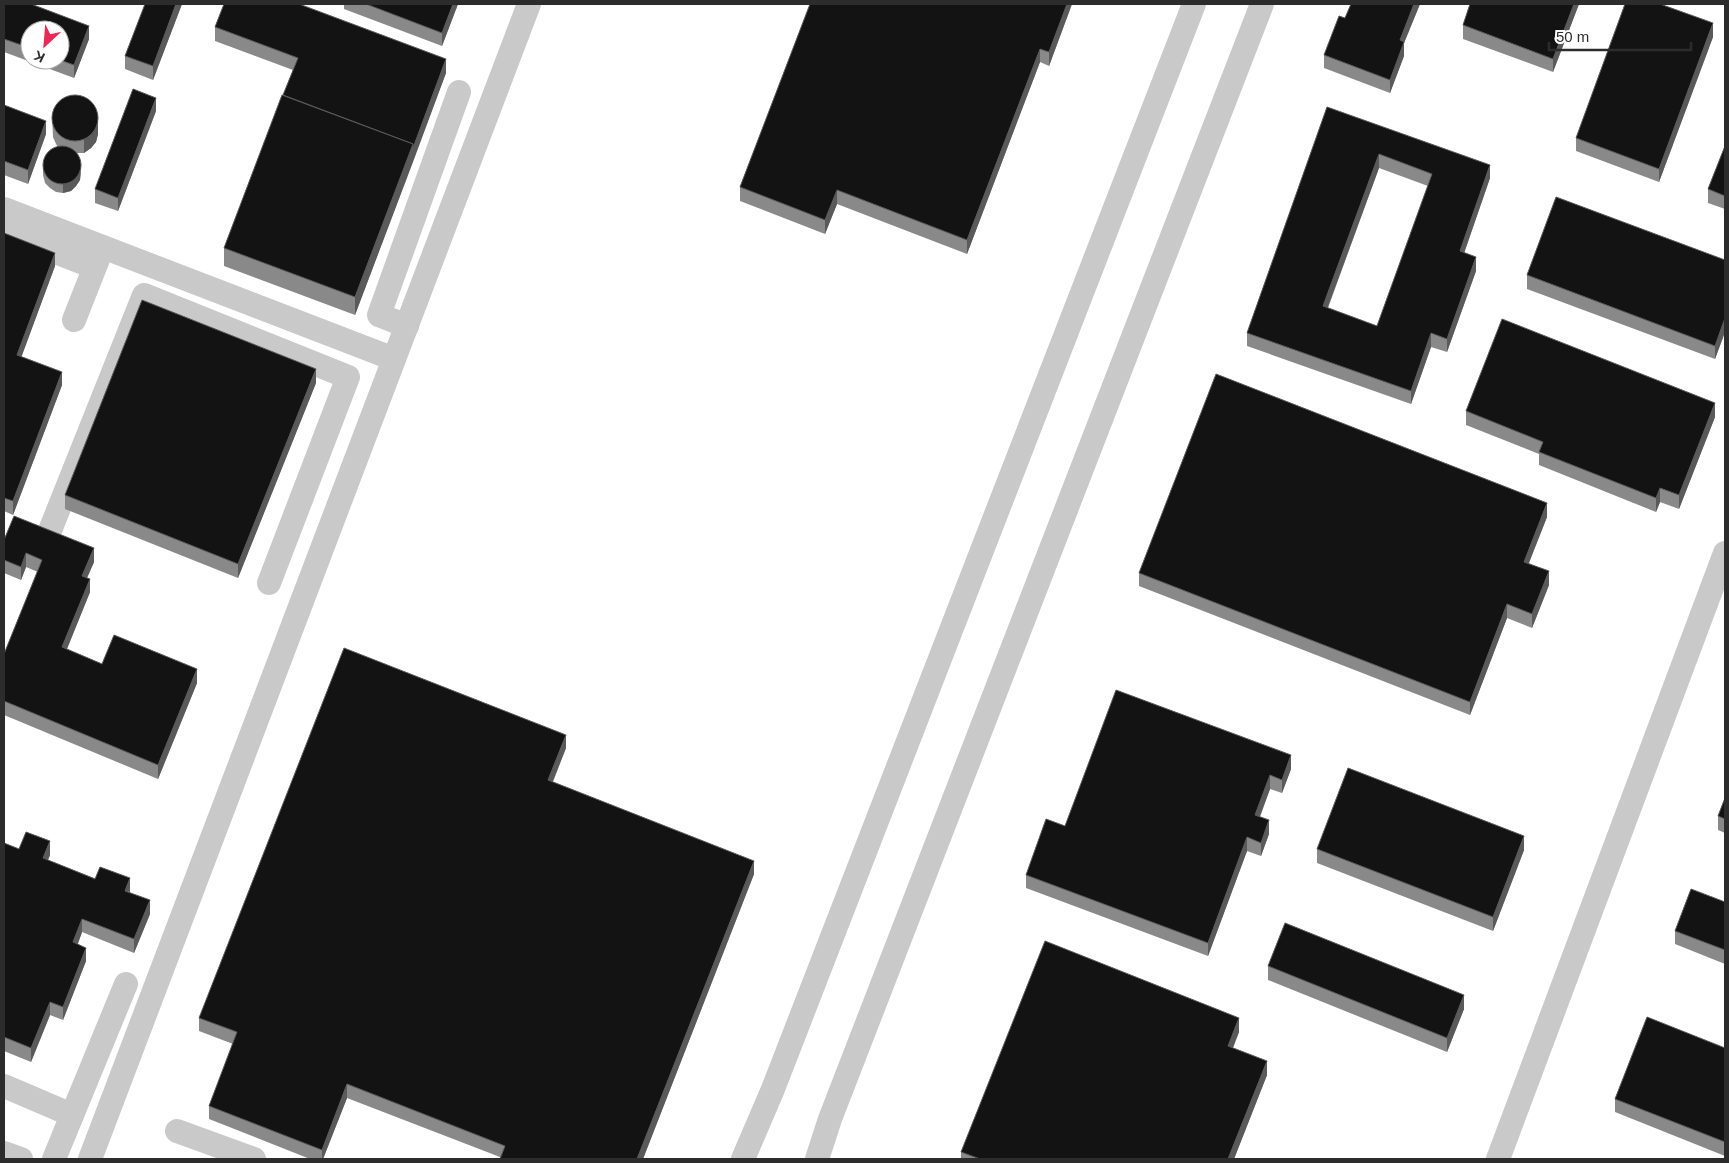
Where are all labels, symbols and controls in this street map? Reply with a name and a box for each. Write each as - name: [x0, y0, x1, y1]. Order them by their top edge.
- north arrow: [20, 20, 70, 70]
- scale bar: [1549, 20, 1692, 52]
- text: 50 m: [1556, 28, 1589, 45]
- text: K: [31, 47, 47, 66]

